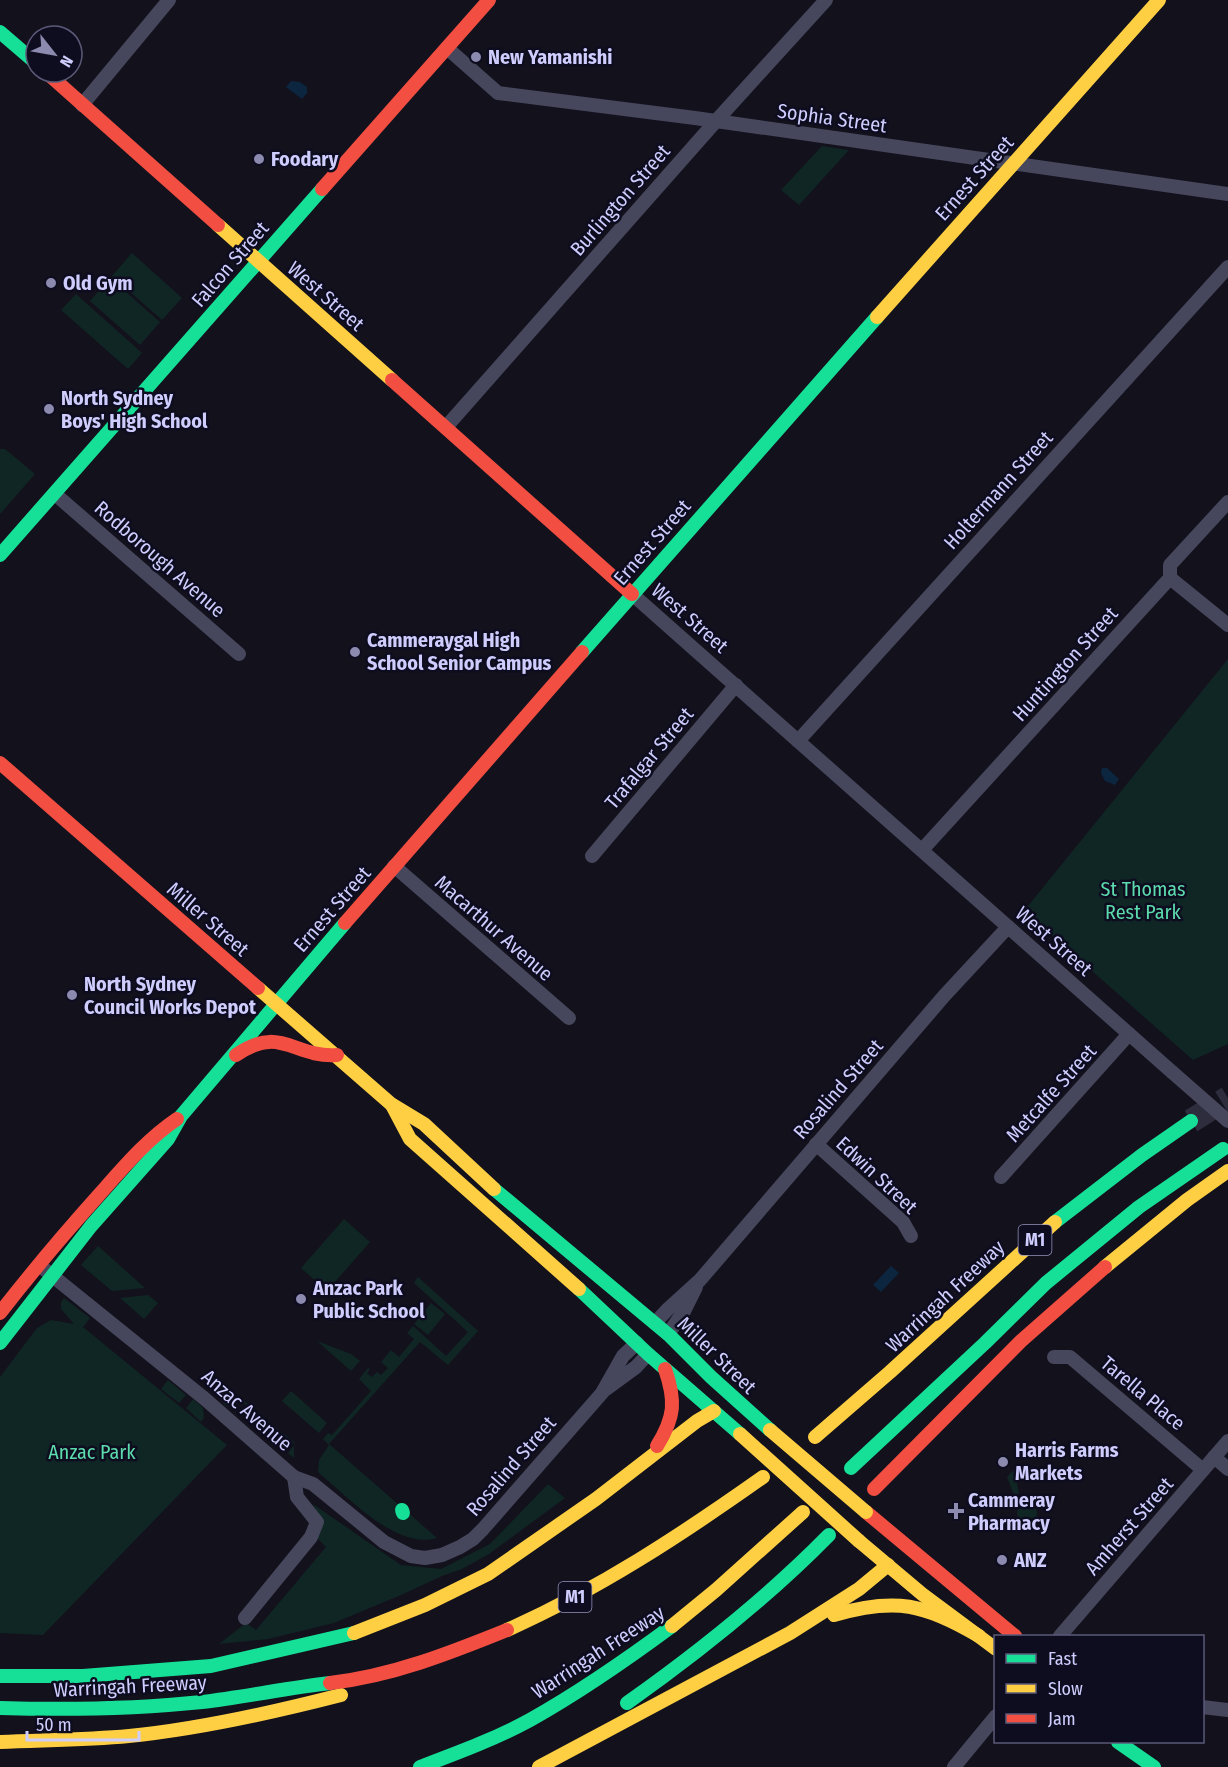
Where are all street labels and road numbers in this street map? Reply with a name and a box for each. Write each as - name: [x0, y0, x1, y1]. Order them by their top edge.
- street label: Sophia Street: [776, 98, 889, 138]
- street label: Ernest Street: [930, 130, 1019, 225]
- street label: Burlington Street: [565, 139, 675, 261]
- street label: Falcon Street: [186, 216, 274, 312]
- street label: West Street: [283, 256, 370, 336]
- street label: Holtermann Street: [939, 425, 1058, 554]
- street label: Ernest Street: [608, 494, 696, 590]
- street label: Rodborough Avenue: [90, 496, 230, 622]
- street label: West Street: [647, 578, 734, 658]
- street label: Huntington Street: [1007, 601, 1123, 726]
- street label: Trafalgar Street: [600, 702, 699, 814]
- street label: Ernest Street: [288, 861, 376, 957]
- street label: Macarthur Avenue: [430, 870, 558, 986]
- street label: Miller Street: [162, 877, 254, 961]
- street label: West Street: [1011, 901, 1098, 981]
- street label: Rosalind Street: [788, 1034, 888, 1144]
- street label: Metcalfe Street: [1001, 1039, 1101, 1147]
- street label: Edwin Street: [831, 1131, 923, 1219]
- road number: M1: [1018, 1225, 1052, 1255]
- street label: Warringah Freeway: [881, 1235, 1009, 1357]
- street label: Miller Street: [673, 1311, 762, 1399]
- street label: Tarella Place: [1096, 1351, 1190, 1435]
- street label: Anzac Avenue: [197, 1364, 297, 1456]
- street label: Rosalind Street: [461, 1411, 561, 1521]
- street label: Amherst Street: [1080, 1472, 1178, 1580]
- road number: M1: [558, 1582, 592, 1612]
- street label: Warringah Freeway: [527, 1600, 669, 1704]
- street label: Warringah Freeway: [53, 1670, 207, 1702]

